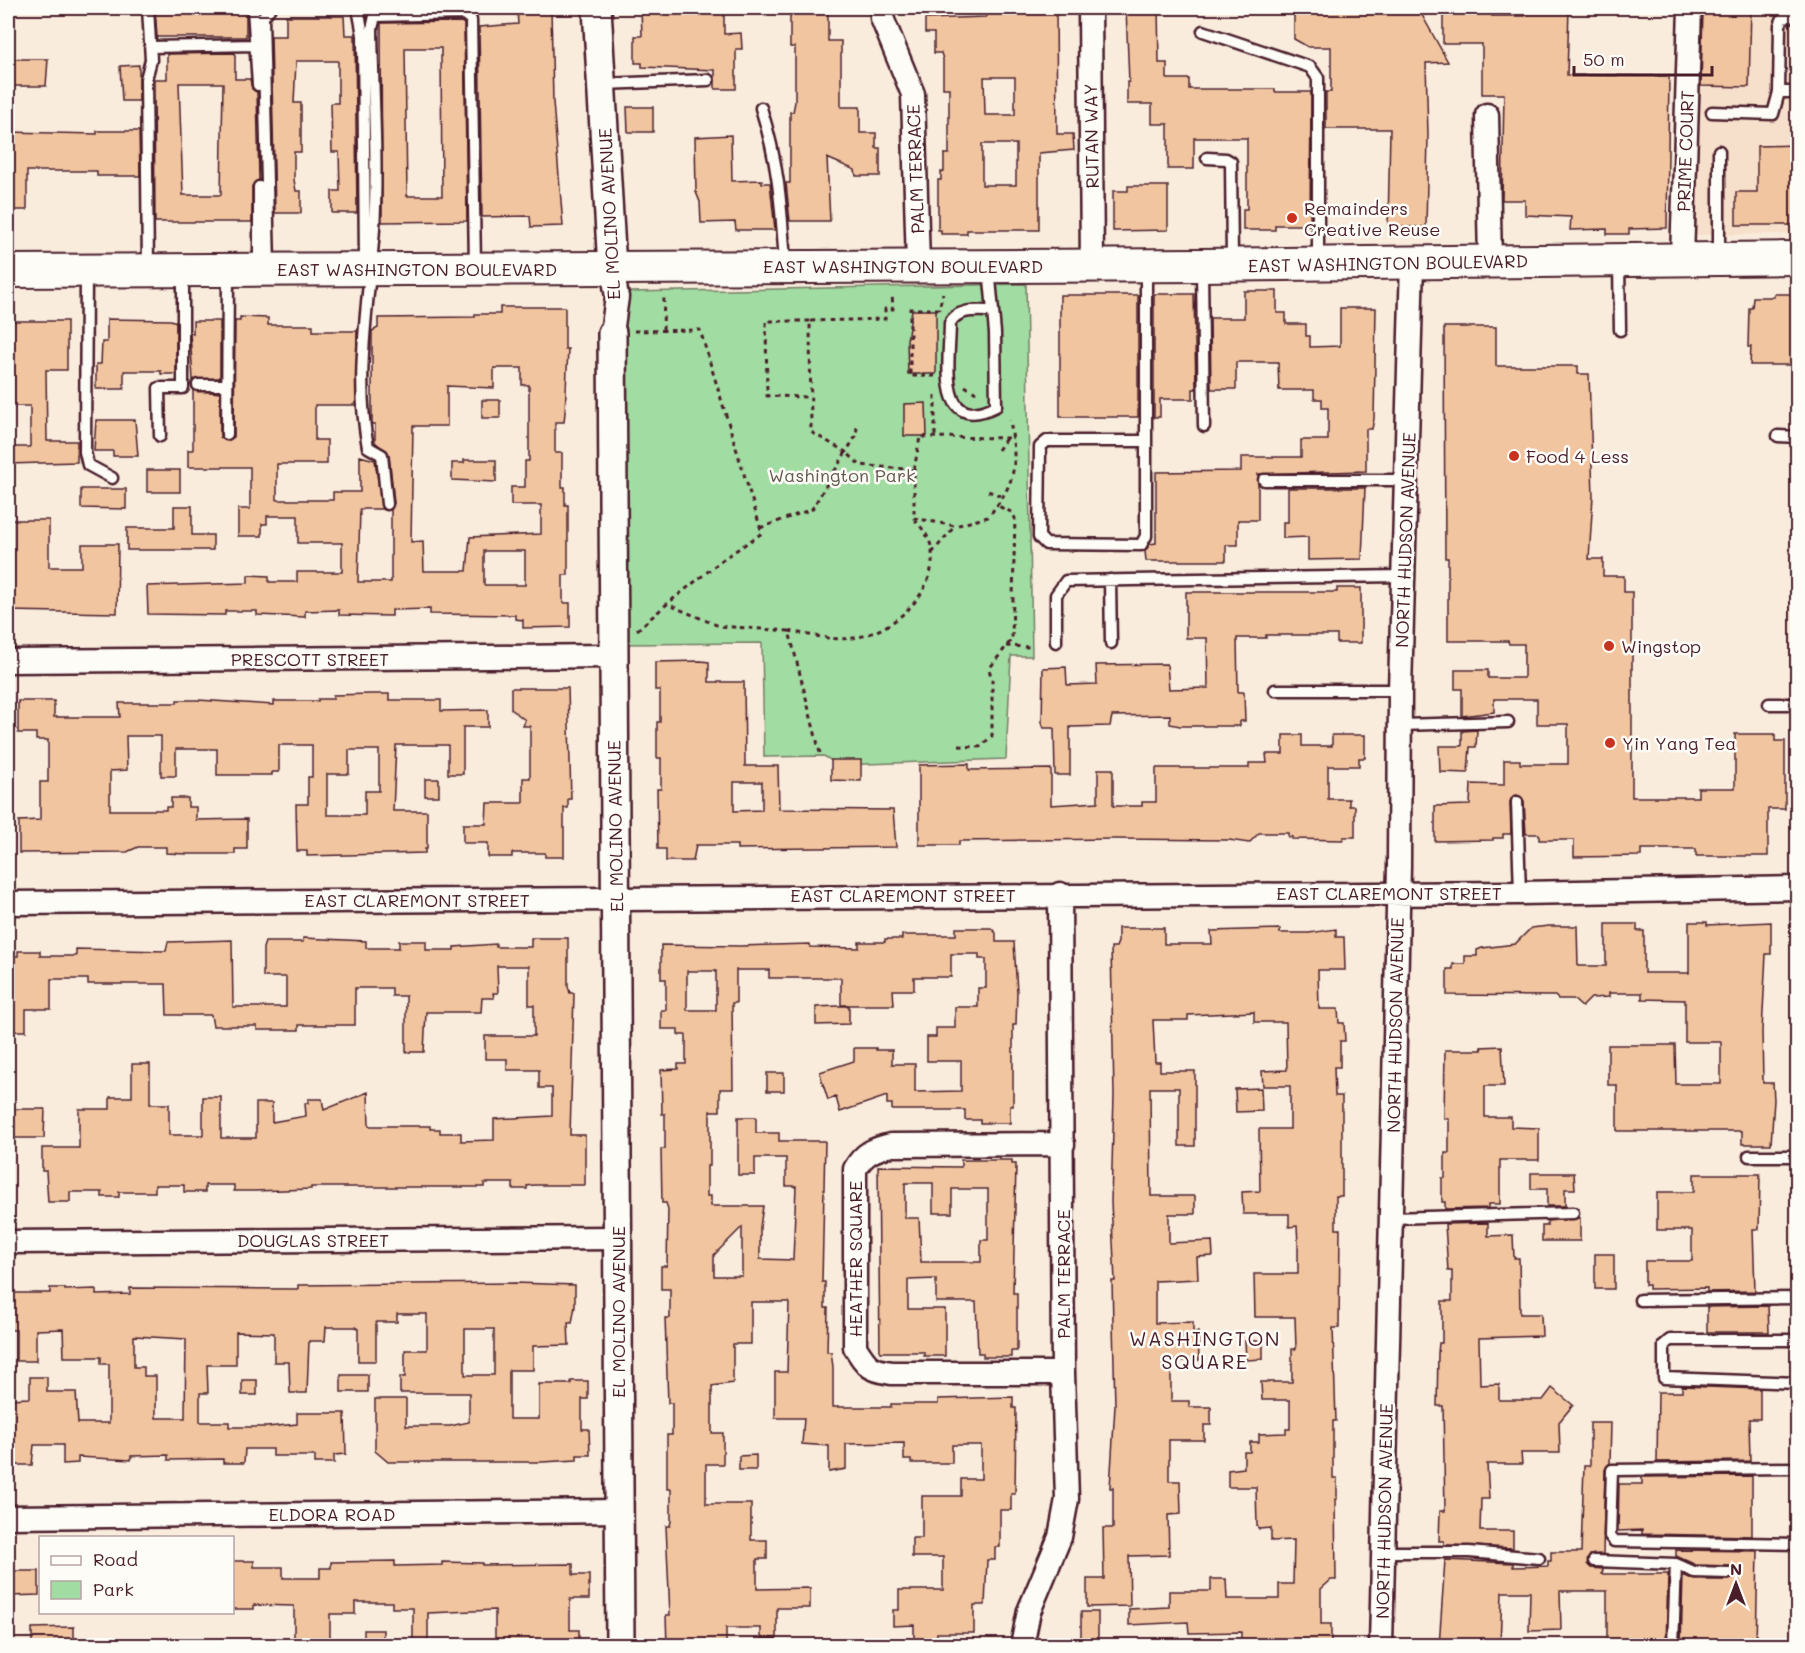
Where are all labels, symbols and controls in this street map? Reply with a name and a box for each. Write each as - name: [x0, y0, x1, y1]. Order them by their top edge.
- scale bar: [1574, 39, 1712, 77]
- text: 50 m: [1583, 47, 1625, 71]
- street label: RUTAN WAY: [1078, 83, 1104, 189]
- street label: PRIME COURT: [1671, 90, 1699, 212]
- street label: PALM TERRACE: [901, 104, 929, 234]
- street label: EL MOLINO AVENUE: [593, 127, 625, 301]
- place label: Remainders Creative Reuse: [1304, 196, 1441, 241]
- marker: Remainders Creative Reuse: [1285, 211, 1299, 225]
- street label: EAST WASHINGTON BOULEVARD: [1248, 249, 1528, 277]
- street label: EAST WASHINGTON BOULEVARD: [763, 254, 1043, 278]
- street label: EAST WASHINGTON BOULEVARD: [277, 257, 557, 281]
- street label: NORTH HUDSON AVENUE: [1389, 432, 1421, 648]
- place label: Food 4 Less: [1526, 444, 1629, 468]
- marker: Food 4 Less: [1507, 449, 1521, 463]
- park label: Washington Park: [769, 463, 915, 487]
- place label: Wingstop: [1621, 634, 1701, 658]
- marker: Wingstop: [1602, 639, 1616, 653]
- street label: PRESCOTT STREET: [231, 647, 389, 671]
- place label: Yin Yang Tea: [1622, 731, 1737, 755]
- marker: Yin Yang Tea: [1603, 736, 1617, 750]
- street label: EL MOLINO AVENUE: [602, 740, 628, 912]
- street label: EAST CLAREMONT STREET: [1276, 881, 1502, 905]
- street label: EAST CLAREMONT STREET: [790, 883, 1016, 907]
- street label: EAST CLAREMONT STREET: [304, 888, 530, 912]
- street label: NORTH HUDSON AVENUE: [1381, 917, 1409, 1133]
- street label: HEATHER SQUARE: [843, 1181, 867, 1337]
- street label: PALM TERRACE: [1051, 1209, 1075, 1339]
- street label: EL MOLINO AVENUE: [606, 1226, 630, 1398]
- street label: DOUGLAS STREET: [237, 1228, 389, 1252]
- district label: WASHINGTON SQUARE: [1129, 1325, 1281, 1374]
- street label: NORTH HUDSON AVENUE: [1370, 1403, 1398, 1619]
- street label: ELDORA ROAD: [269, 1502, 395, 1526]
- legend: [39, 1536, 234, 1614]
- text: Road: [93, 1547, 138, 1571]
- north arrow: [1706, 1554, 1766, 1614]
- text: N: [1730, 1558, 1742, 1579]
- text: Park: [93, 1577, 134, 1601]

